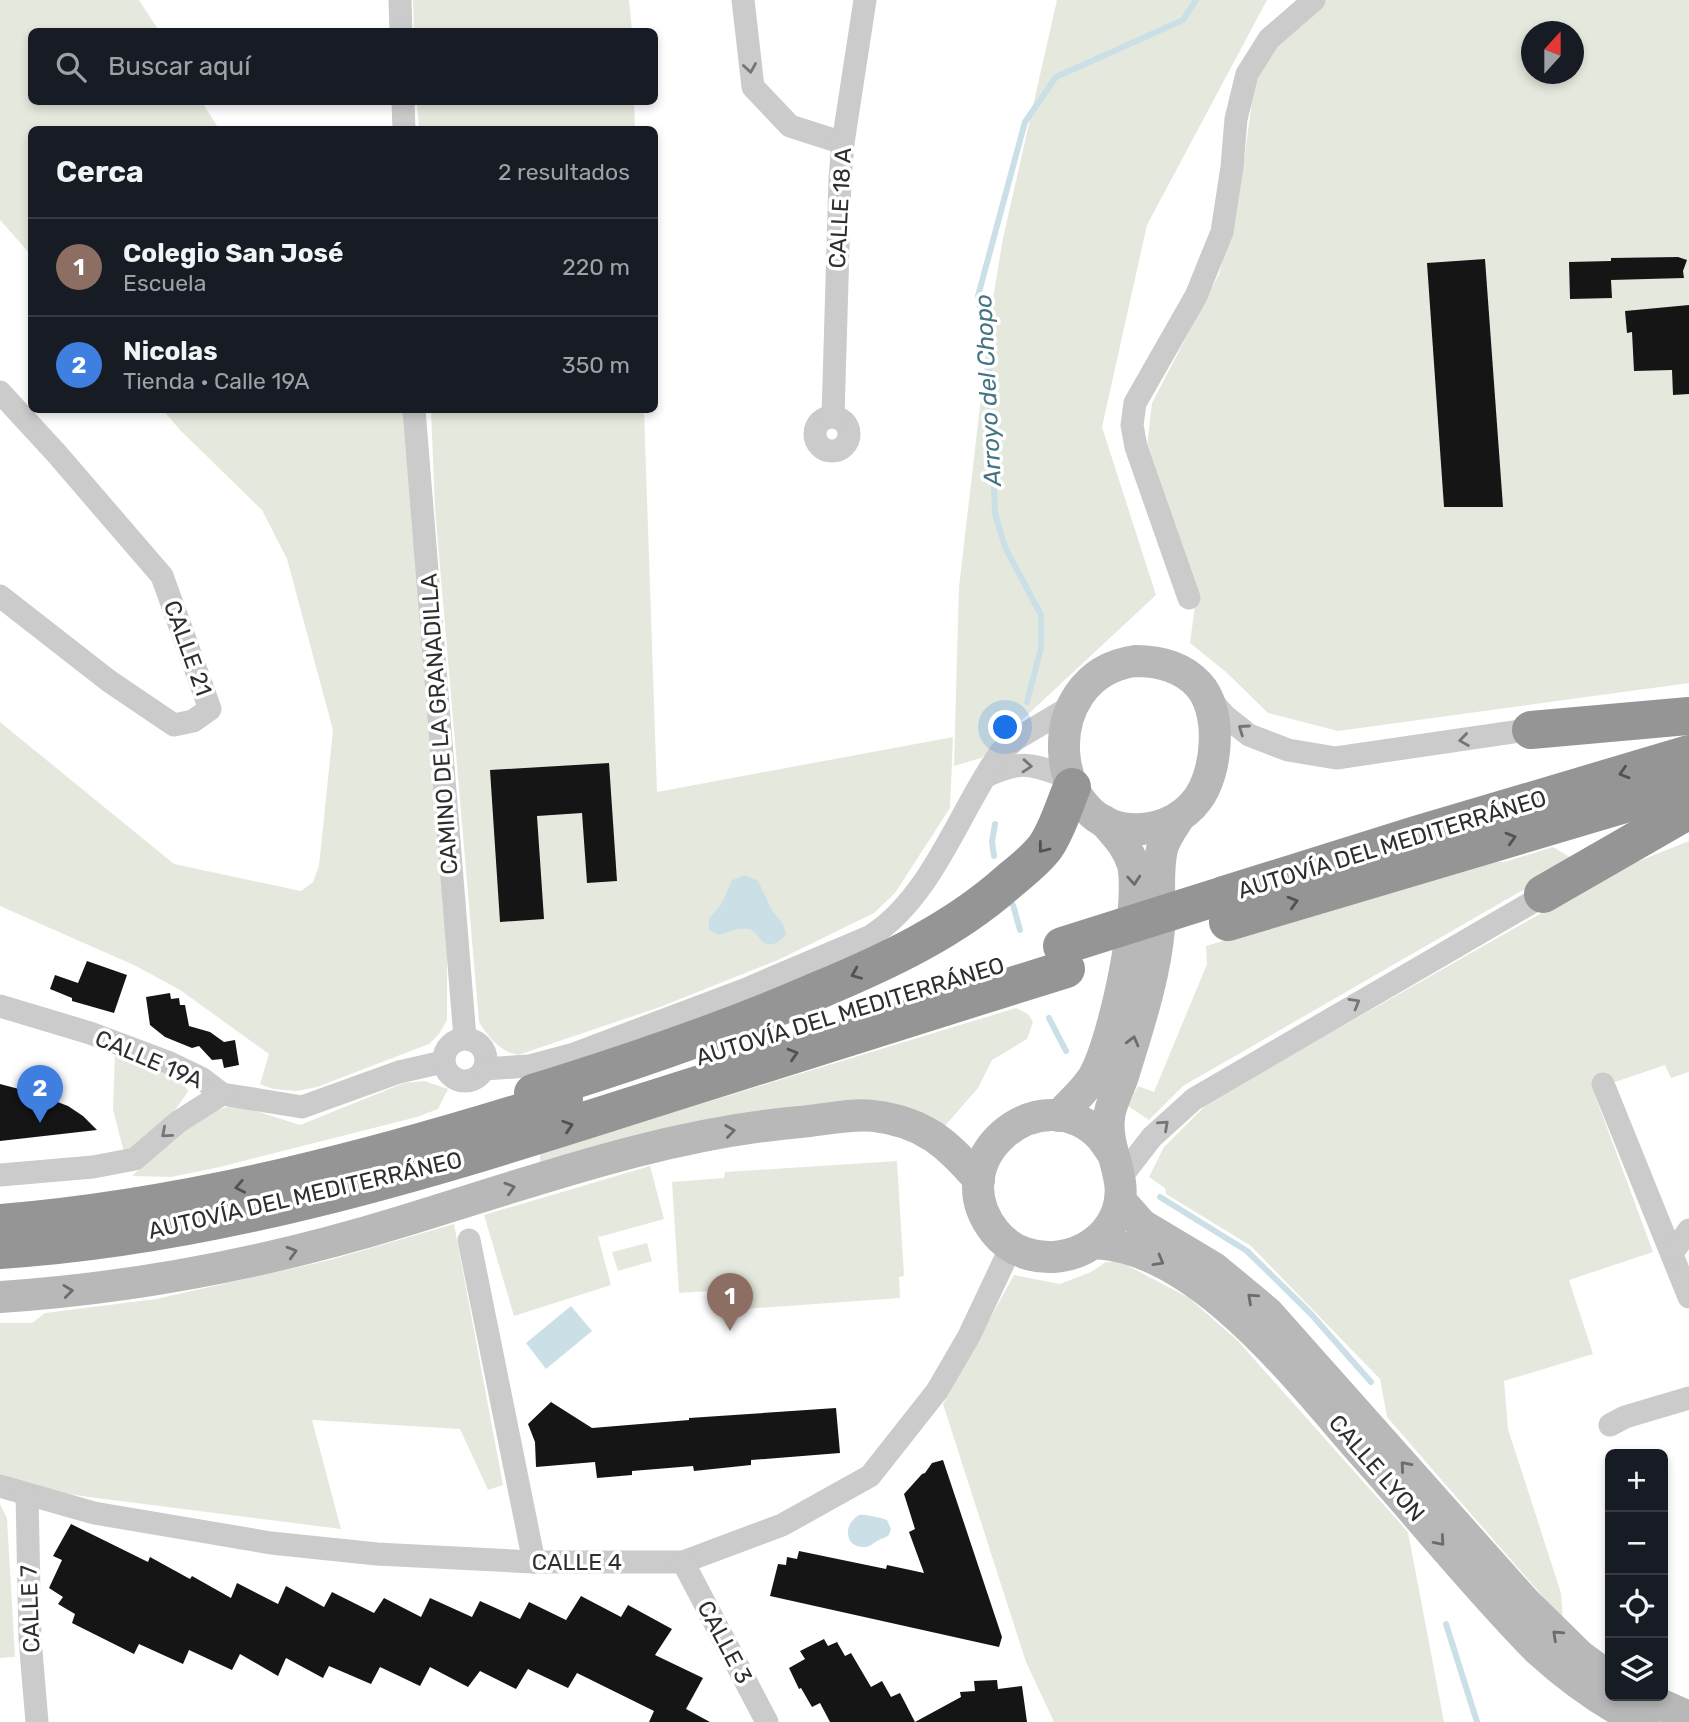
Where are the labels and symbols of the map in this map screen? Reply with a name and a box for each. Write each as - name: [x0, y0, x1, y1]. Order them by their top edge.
- north arrow: [1521, 21, 1584, 84]
- one-way arrow: [742, 62, 757, 74]
- street label: CALLE 18 A: [823, 147, 857, 269]
- water label: Arroyo del Chopo: [969, 293, 1007, 489]
- street label: CAMINO DE LA GRANADILLA: [414, 572, 464, 876]
- street label: CALLE 21: [158, 597, 218, 699]
- your location: [988, 710, 1022, 744]
- one-way arrow: [1238, 725, 1251, 738]
- one-way arrow: [1458, 732, 1470, 747]
- one-way arrow: [1022, 758, 1033, 773]
- one-way arrow: [1618, 765, 1630, 780]
- street label: AUTOVÍA DEL MEDITERRÁNEO: [1234, 784, 1550, 904]
- one-way arrow: [1505, 831, 1517, 846]
- one-way arrow: [1038, 841, 1051, 853]
- one-way arrow: [1126, 875, 1141, 886]
- one-way arrow: [1287, 896, 1299, 911]
- street label: AUTOVÍA DEL MEDITERRÁNEO: [692, 951, 1008, 1071]
- one-way arrow: [851, 966, 863, 980]
- one-way arrow: [1348, 998, 1361, 1011]
- street label: CALLE 19A: [91, 1024, 207, 1094]
- one-way arrow: [1125, 1036, 1139, 1048]
- one-way arrow: [787, 1048, 799, 1063]
- pin: 2: [17, 1065, 63, 1123]
- one-way arrow: [561, 1120, 574, 1134]
- one-way arrow: [1156, 1121, 1169, 1133]
- one-way arrow: [724, 1124, 736, 1139]
- one-way arrow: [162, 1125, 175, 1137]
- street label: AUTOVÍA DEL MEDITERRÁNEO: [145, 1145, 465, 1245]
- one-way arrow: [234, 1179, 246, 1194]
- one-way arrow: [503, 1182, 516, 1196]
- one-way arrow: [286, 1246, 298, 1261]
- one-way arrow: [1151, 1253, 1164, 1266]
- pin: 1: [707, 1273, 753, 1331]
- one-way arrow: [62, 1283, 74, 1298]
- one-way arrow: [1247, 1294, 1260, 1306]
- street label: CALLE LYON: [1323, 1409, 1431, 1527]
- one-way arrow: [1401, 1461, 1413, 1474]
- one-way arrow: [1432, 1533, 1444, 1546]
- street label: CALLE 4: [532, 1548, 622, 1576]
- street label: CALLE 7: [14, 1564, 46, 1653]
- street label: CALLE 3: [692, 1596, 758, 1688]
- one-way arrow: [1553, 1631, 1566, 1644]

